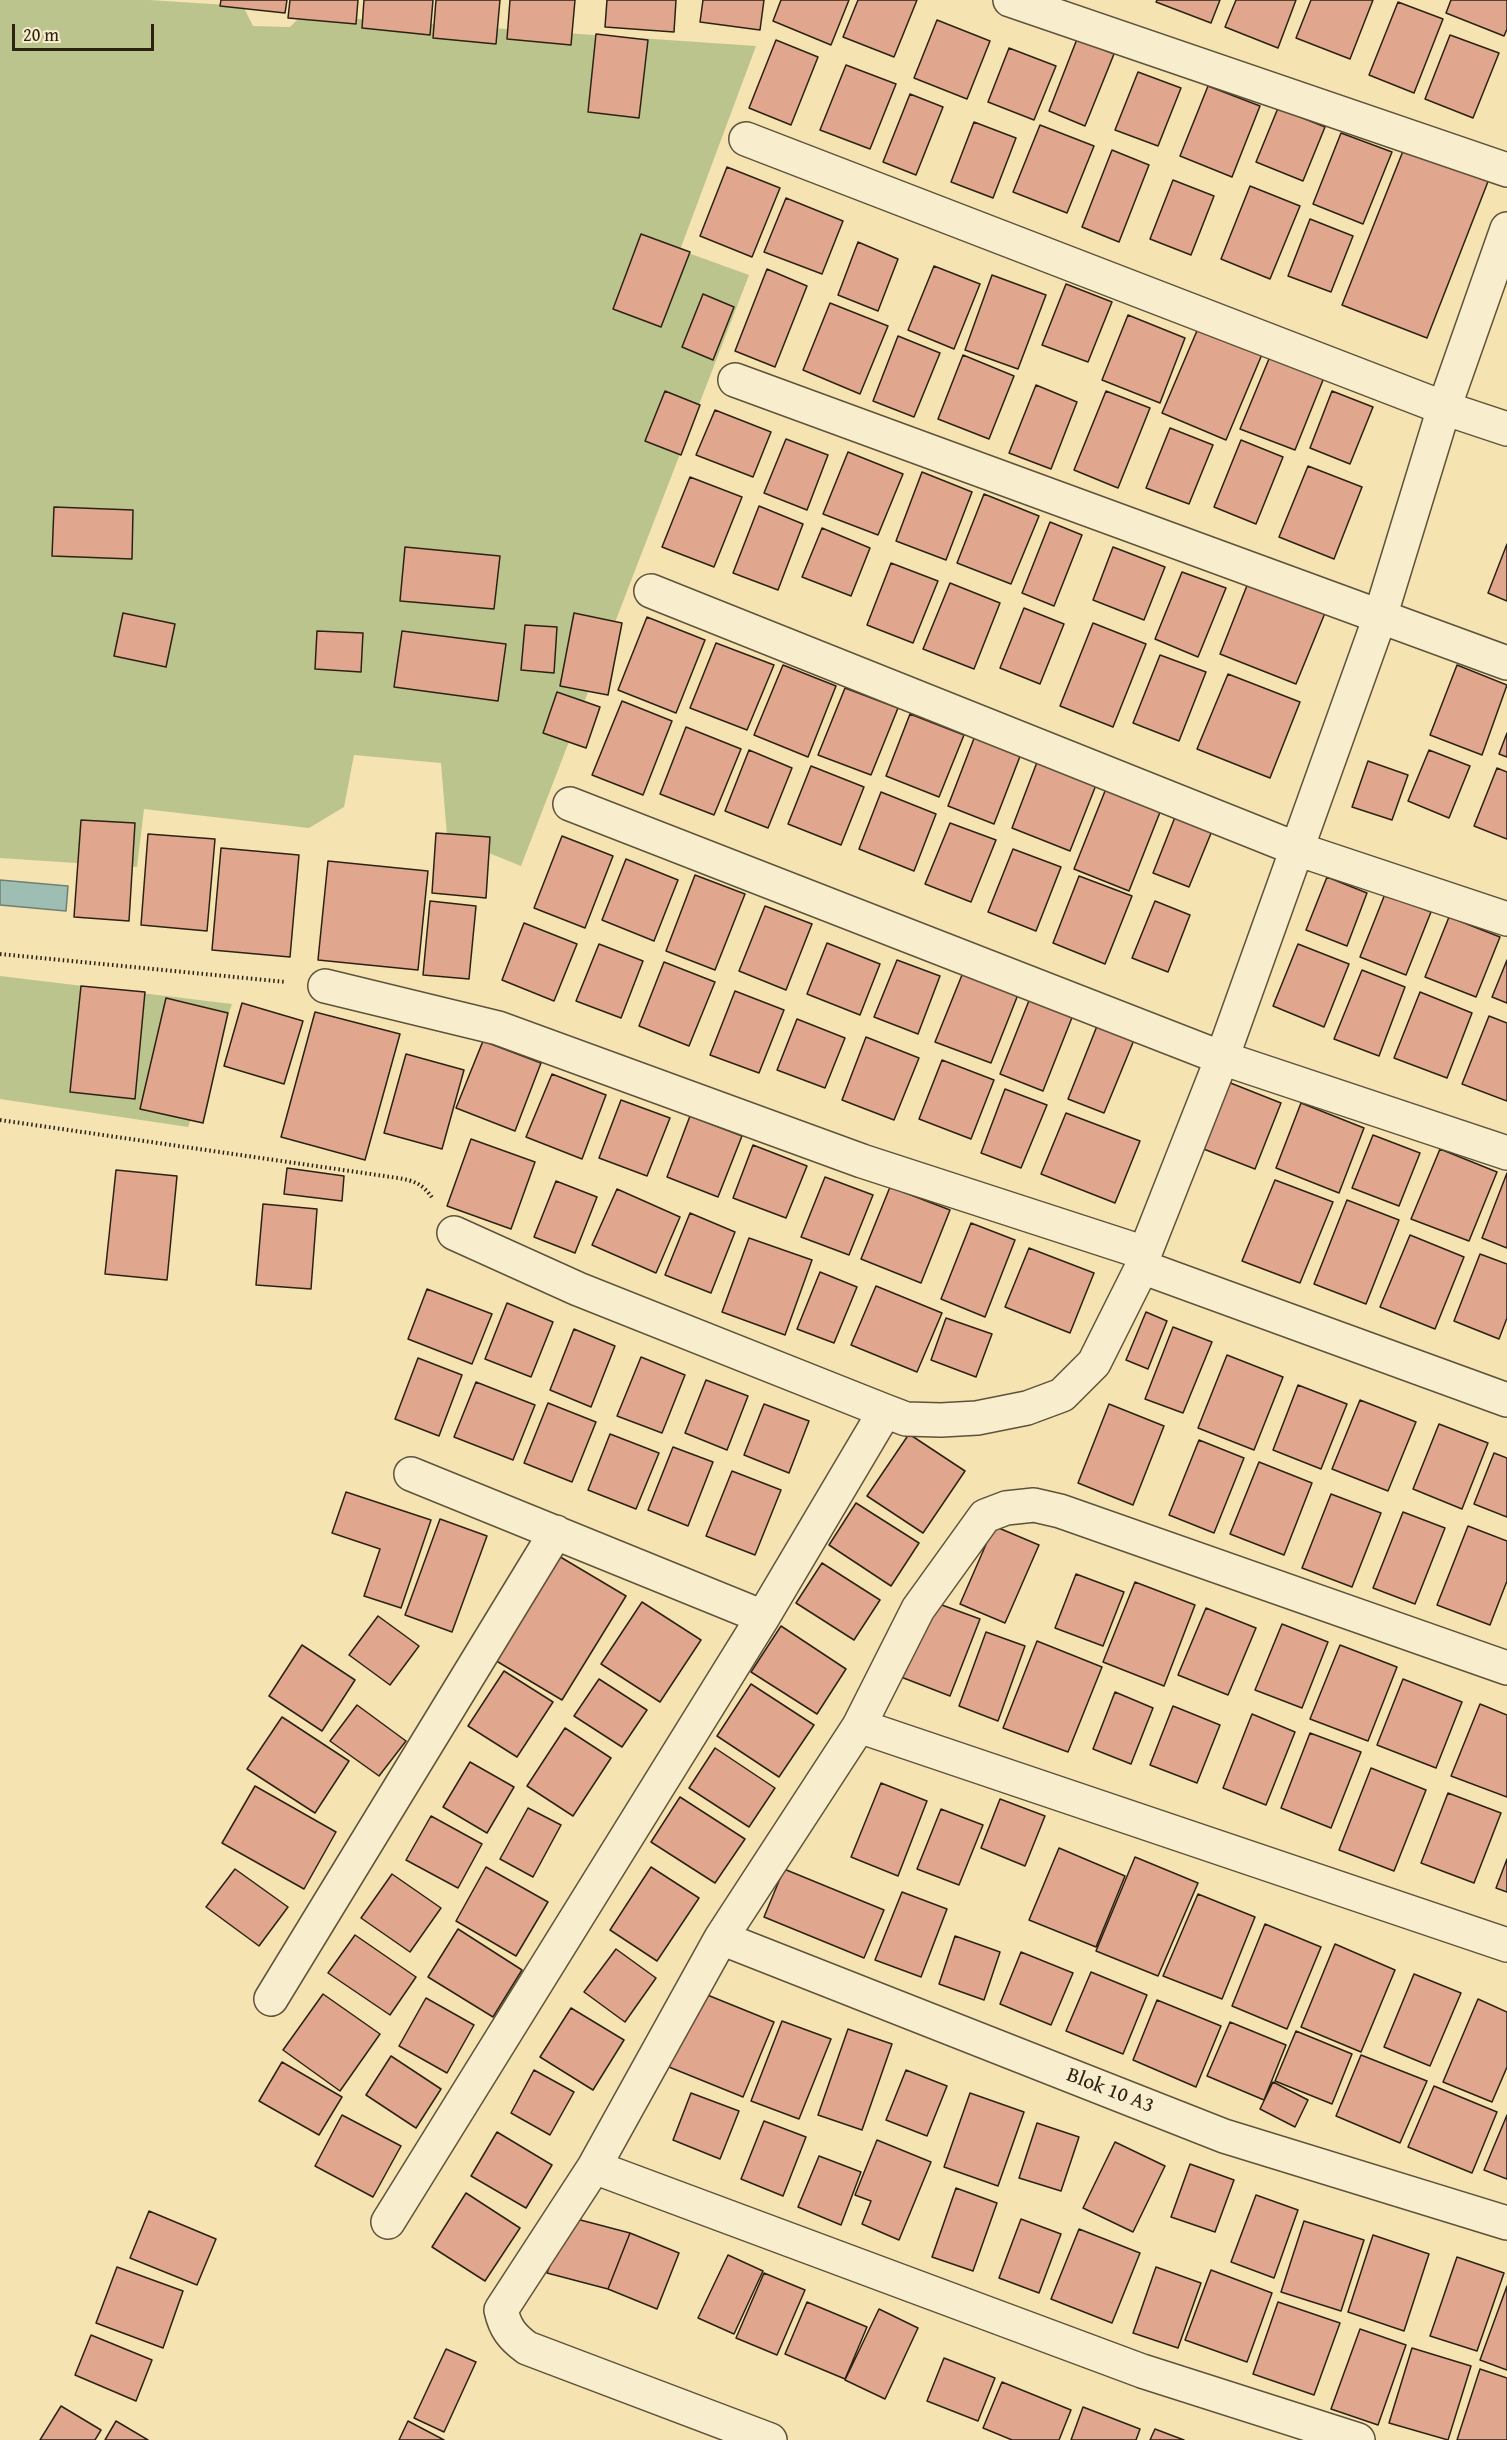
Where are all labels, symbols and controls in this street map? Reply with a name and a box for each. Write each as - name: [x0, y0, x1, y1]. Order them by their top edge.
- scale bar: [15, 12, 158, 50]
- text: 20 m: [23, 21, 59, 48]
- street label: Blok 10 A3: [1063, 2063, 1157, 2119]

